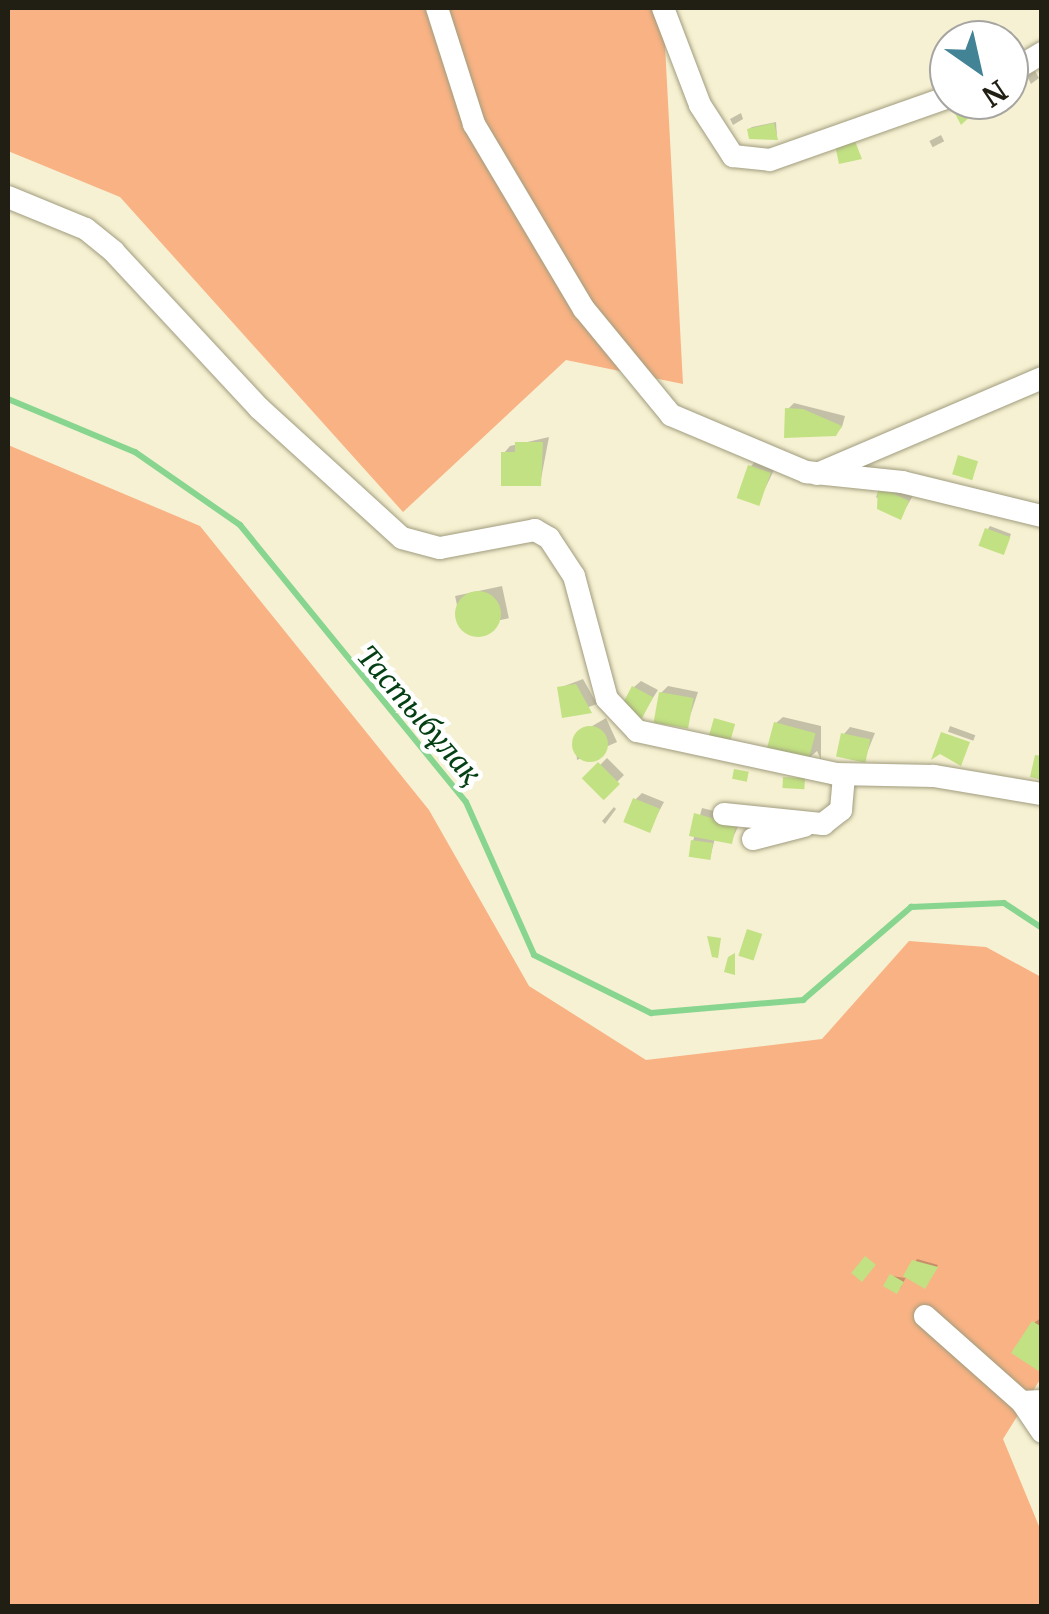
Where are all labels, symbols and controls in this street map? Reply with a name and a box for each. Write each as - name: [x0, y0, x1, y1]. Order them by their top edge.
- north arrow: [929, 20, 1029, 120]
- text: N: [975, 72, 1014, 114]
- water label: Тастыбұлақ: [350, 639, 488, 791]

